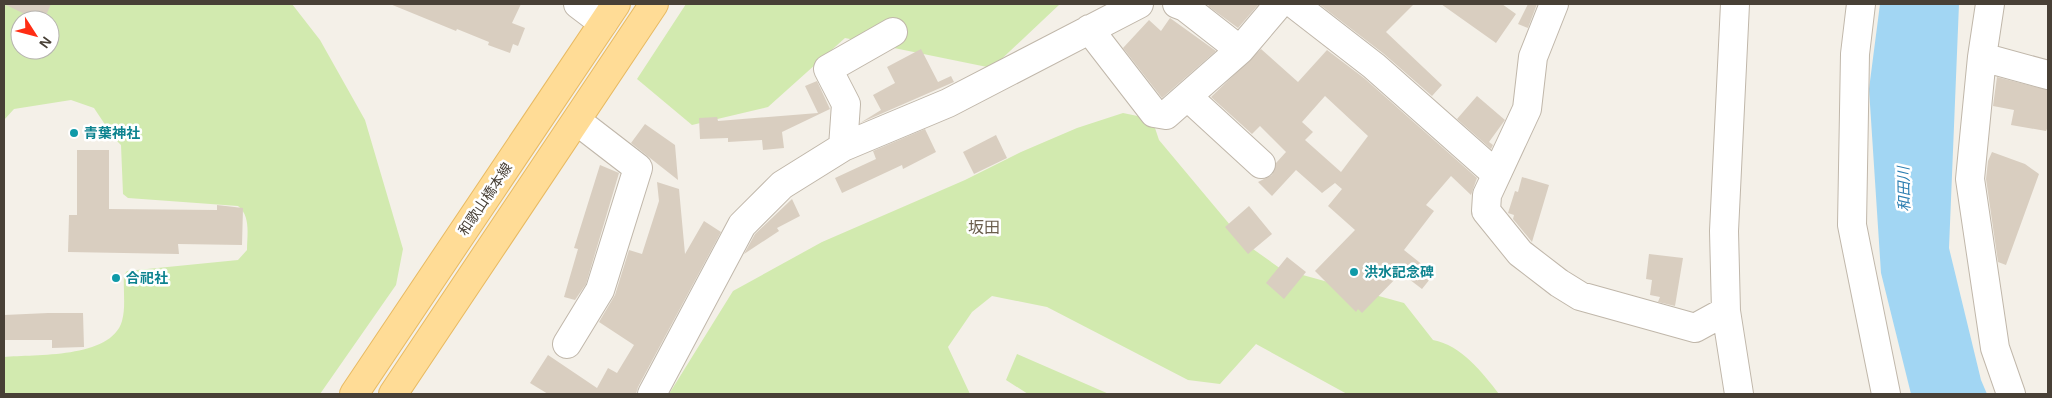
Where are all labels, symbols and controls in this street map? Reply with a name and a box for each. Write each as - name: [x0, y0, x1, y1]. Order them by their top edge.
- north arrow: [10, 10, 60, 60]
- text: N: [36, 34, 55, 51]
- place label: 青葉神社: [84, 125, 140, 141]
- marker: 青葉神社: [68, 127, 80, 139]
- street label: 和歌山橋本線: [455, 160, 515, 238]
- water label: 和田川: [1895, 164, 1912, 212]
- district label: 坂田: [968, 219, 1000, 236]
- place label: 洪水記念碑: [1364, 264, 1434, 280]
- marker: 洪水記念碑: [1348, 266, 1360, 278]
- place label: 合祀社: [126, 270, 168, 286]
- marker: 合祀社: [110, 272, 122, 284]

